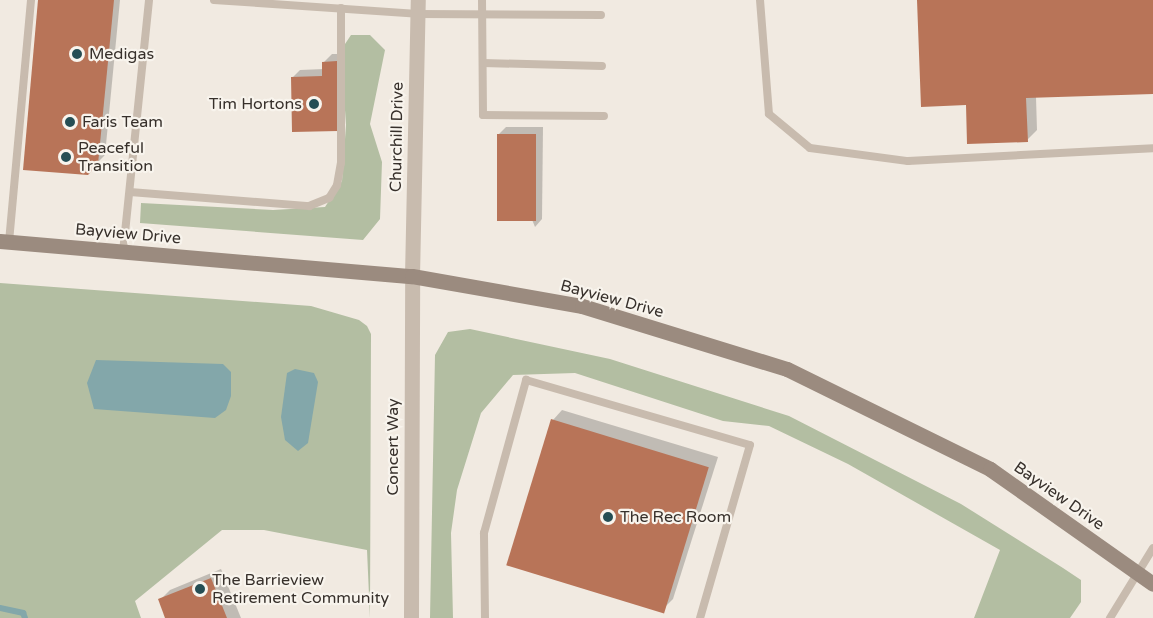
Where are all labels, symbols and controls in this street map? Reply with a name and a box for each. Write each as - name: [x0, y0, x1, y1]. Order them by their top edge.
- place label: Medigas: [89, 44, 154, 64]
- marker: Medigas: [70, 47, 84, 61]
- street label: Churchill Drive: [386, 82, 408, 192]
- place label: Tim Hortons: [209, 94, 302, 114]
- marker: Tim Hortons: [307, 97, 321, 111]
- place label: Faris Team: [82, 112, 163, 132]
- marker: Faris Team: [63, 115, 77, 129]
- place label: Peaceful Transition: [78, 138, 153, 176]
- marker: Peaceful Transition: [59, 150, 73, 164]
- street label: Bayview Drive: [74, 220, 182, 248]
- street label: Bayview Drive: [558, 276, 666, 322]
- street label: Concert Way: [383, 398, 403, 496]
- street label: Bayview Drive: [1010, 458, 1108, 534]
- place label: The Rec Room: [620, 507, 731, 527]
- marker: The Rec Room: [601, 510, 615, 524]
- place label: The Barrieview Retirement Community: [212, 570, 389, 608]
- marker: The Barrieview Retirement Community: [193, 582, 207, 596]

